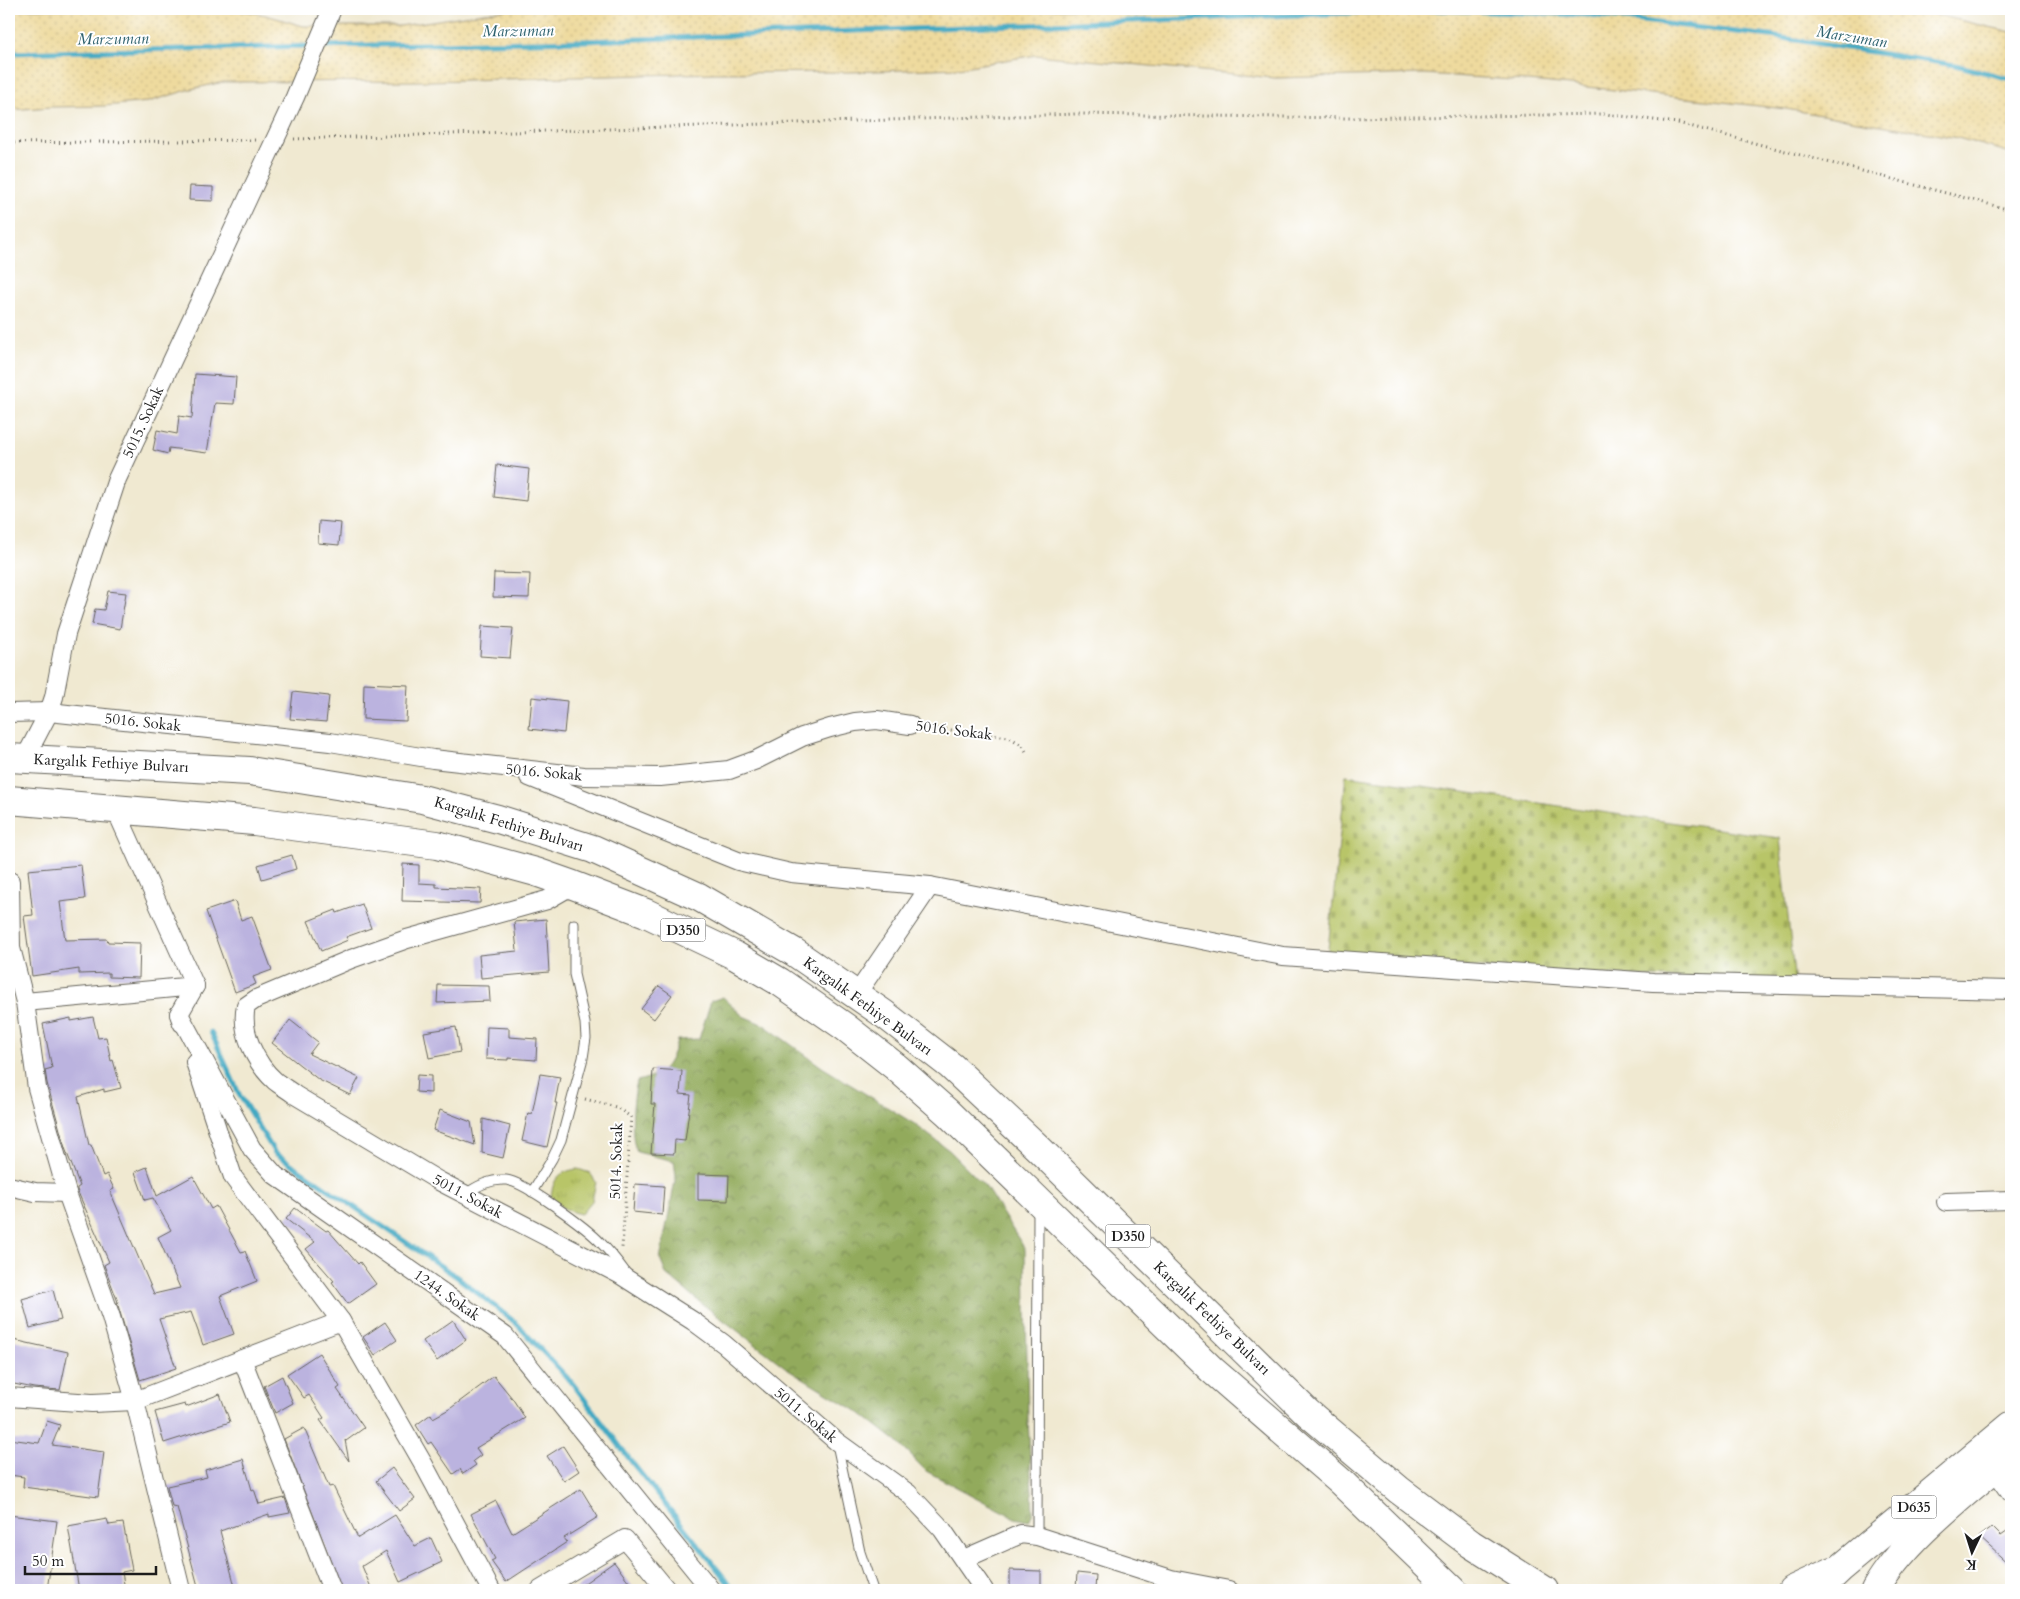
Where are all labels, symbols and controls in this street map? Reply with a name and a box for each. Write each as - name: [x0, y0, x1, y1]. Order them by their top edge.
- water label: Marzuman: [482, 19, 554, 43]
- water label: Marzuman: [1815, 21, 1889, 53]
- water label: Marzuman: [77, 27, 149, 51]
- street label: 5015. Sokak: [118, 383, 168, 461]
- street label: 5016. Sokak: [104, 708, 182, 736]
- street label: 5016. Sokak: [915, 715, 993, 745]
- street label: Kargalık Fethiye Bulvarı: [33, 749, 189, 777]
- street label: 5016. Sokak: [505, 759, 583, 785]
- street label: Kargalık Fethiye Bulvarı: [432, 792, 586, 856]
- road number: D350: [660, 918, 706, 942]
- street label: Kargalık Fethiye Bulvarı: [799, 952, 937, 1060]
- street label: 5014. Sokak: [605, 1122, 627, 1200]
- street label: 5011. Sokak: [429, 1169, 507, 1223]
- road number: D350: [1106, 1224, 1150, 1248]
- street label: Kargalık Fethiye Bulvarı: [1149, 1257, 1275, 1379]
- street label: 1244. Sokak: [410, 1265, 484, 1325]
- street label: 5011. Sokak: [770, 1383, 842, 1447]
- road number: D635: [1892, 1495, 1936, 1518]
- north arrow: [1948, 1526, 1998, 1576]
- scale bar: [25, 1544, 156, 1576]
- text: 50 m: [32, 1551, 64, 1571]
- text: K: [1964, 1555, 1977, 1574]

